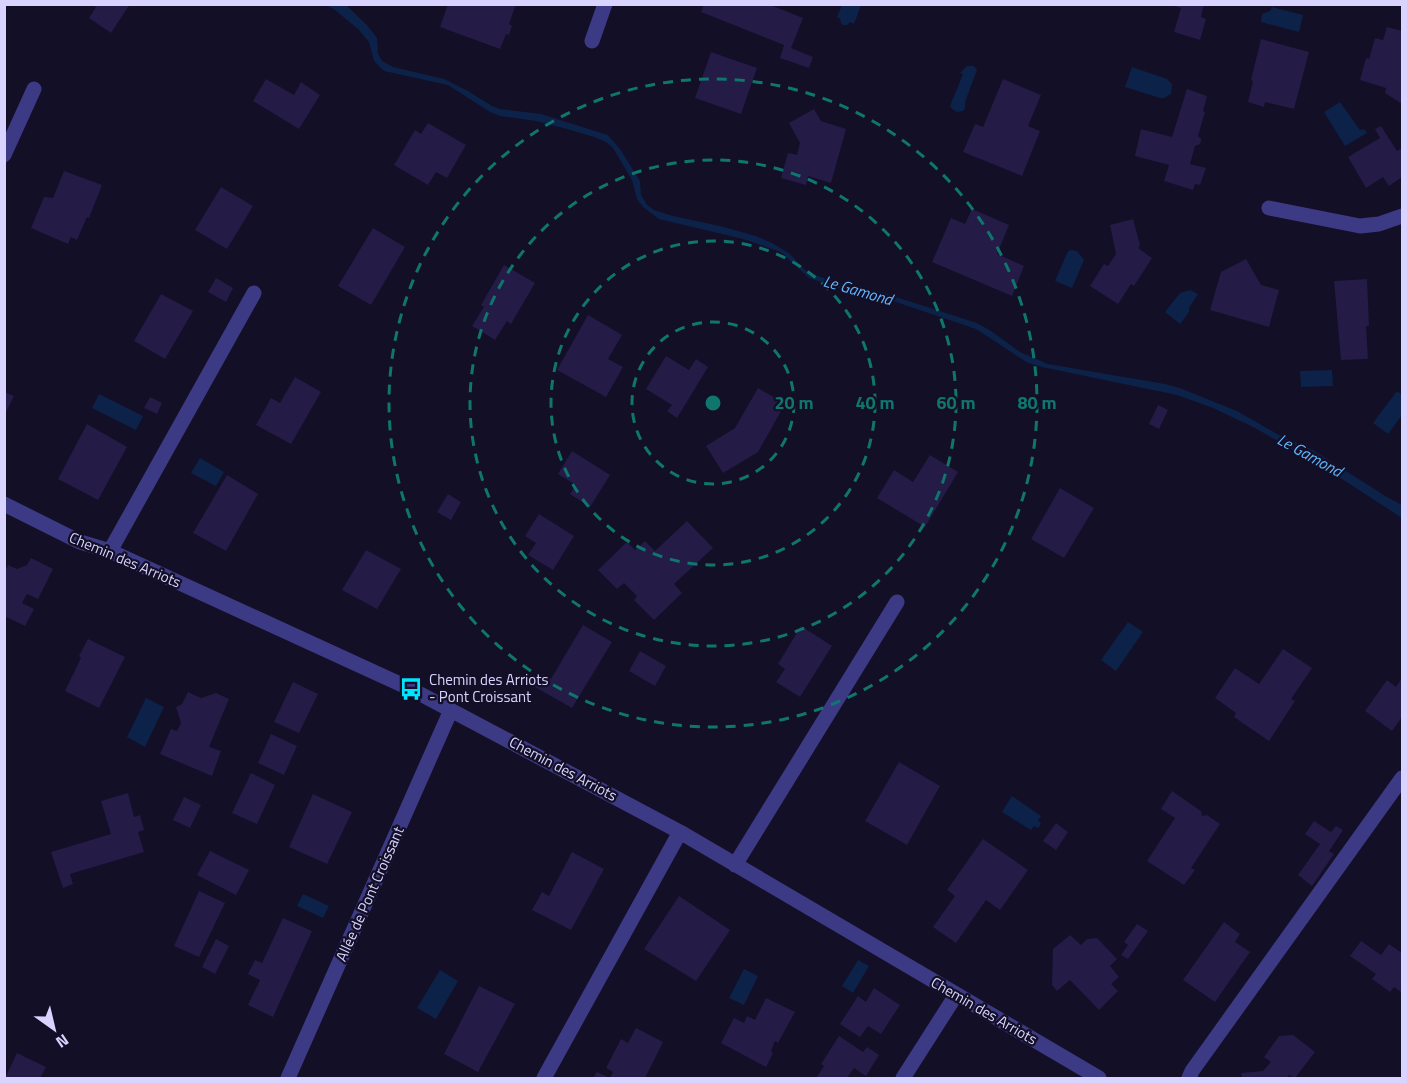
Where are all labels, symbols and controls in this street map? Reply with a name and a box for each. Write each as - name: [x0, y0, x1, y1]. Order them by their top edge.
- water label: Le Gamond: [821, 269, 897, 312]
- text: 20 m: [774, 389, 814, 416]
- text: 40 m: [855, 389, 895, 416]
- text: 60 m: [936, 389, 976, 416]
- text: 80 m: [1017, 389, 1057, 416]
- centre of rings: [703, 393, 723, 413]
- water label: Le Gamond: [1273, 427, 1349, 484]
- street label: Chemin des Arriots: [66, 526, 185, 593]
- place label: Chemin des Arriots - Pont Croissant: [429, 668, 548, 708]
- bus stop icon: Chemin des Arriots - Pont Croissant: [398, 676, 424, 702]
- street label: Chemin des Arriots: [505, 730, 621, 807]
- street label: Allée de Pont Croissant: [329, 822, 410, 965]
- street label: Chemin des Arriots: [927, 971, 1042, 1050]
- north arrow: [24, 999, 84, 1059]
- text: N: [51, 1028, 74, 1054]

